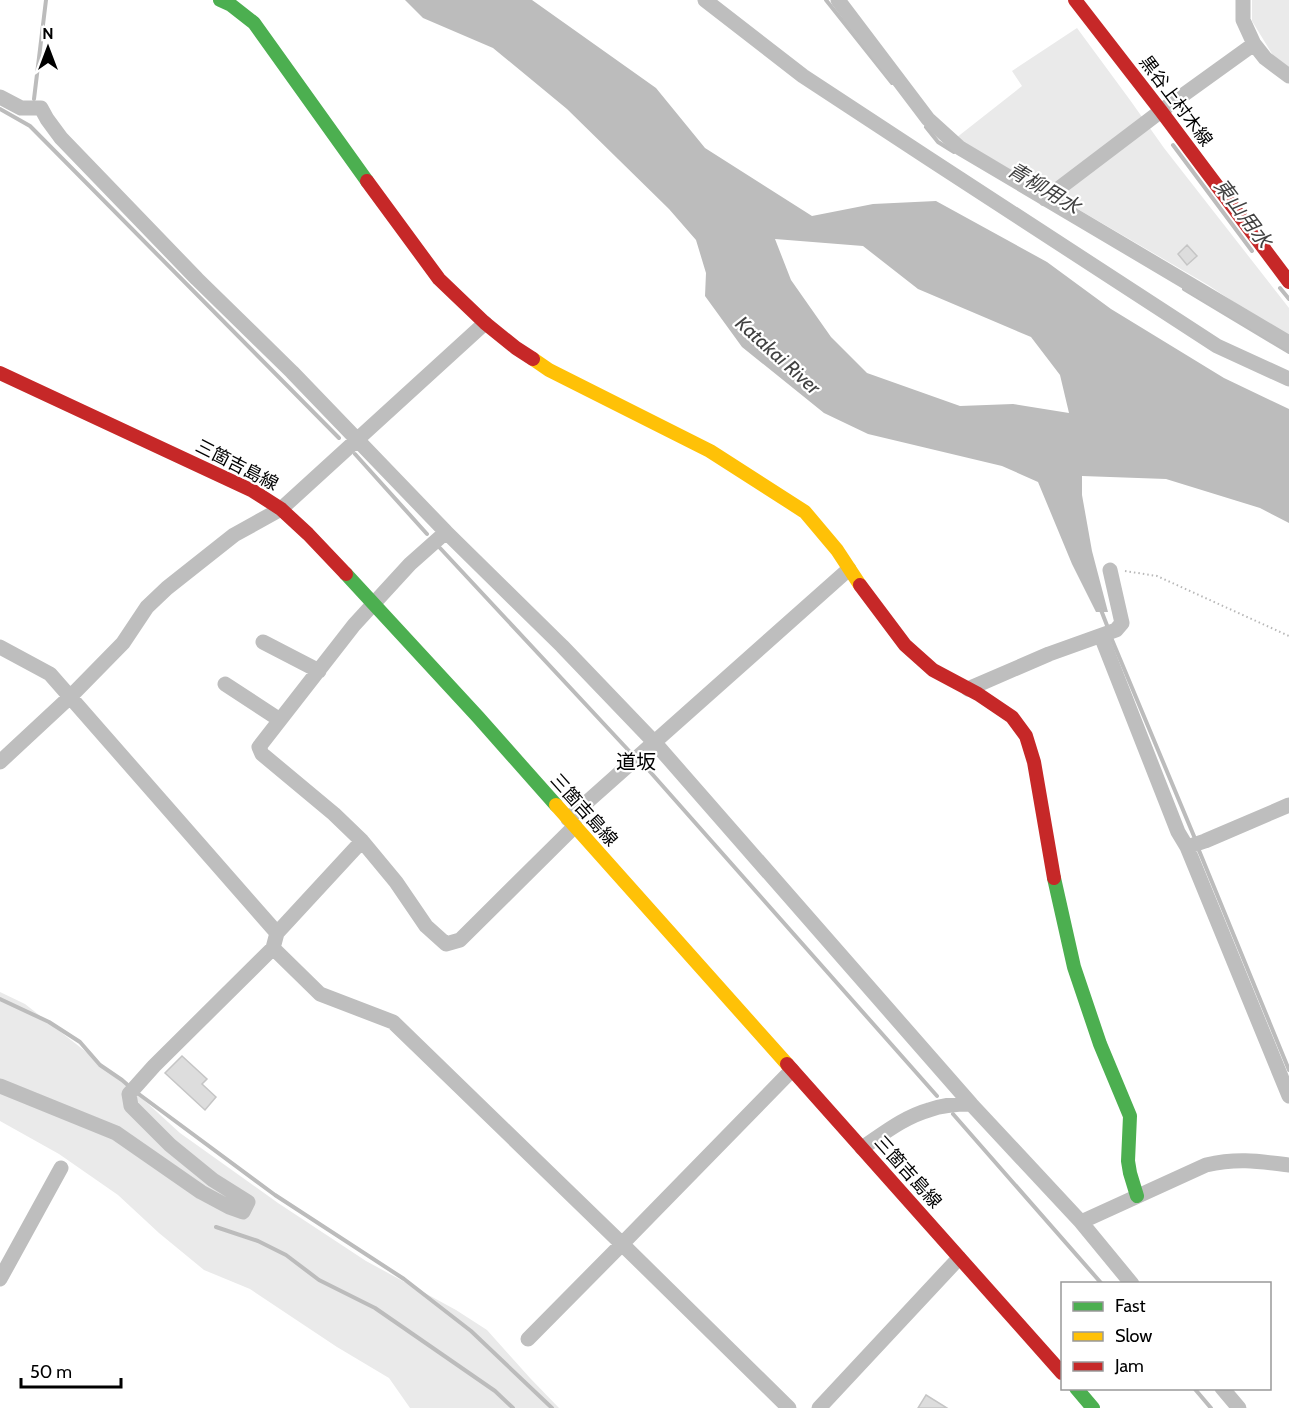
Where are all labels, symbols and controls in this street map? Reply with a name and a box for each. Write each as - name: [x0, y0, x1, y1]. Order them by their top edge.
- north arrow: [18, 18, 78, 78]
- text: N: [42, 24, 54, 43]
- street label: 黒谷上村木線: [1135, 51, 1217, 151]
- water label: 青柳用水: [1004, 157, 1086, 220]
- water label: 東山用水: [1209, 174, 1278, 254]
- water label: Katakai River: [731, 311, 826, 400]
- street label: 三箇吉島線: [192, 435, 282, 495]
- district label: 道坂: [616, 750, 656, 774]
- street label: 三箇吉島線: [546, 769, 622, 851]
- street label: 三箇吉島線: [870, 1131, 946, 1213]
- legend: [1061, 1282, 1271, 1390]
- text: Fast: [1115, 1295, 1146, 1317]
- text: Slow: [1115, 1325, 1152, 1347]
- scale bar: [21, 1351, 122, 1389]
- text: Jam: [1114, 1355, 1144, 1377]
- text: 50 m: [30, 1361, 72, 1383]

